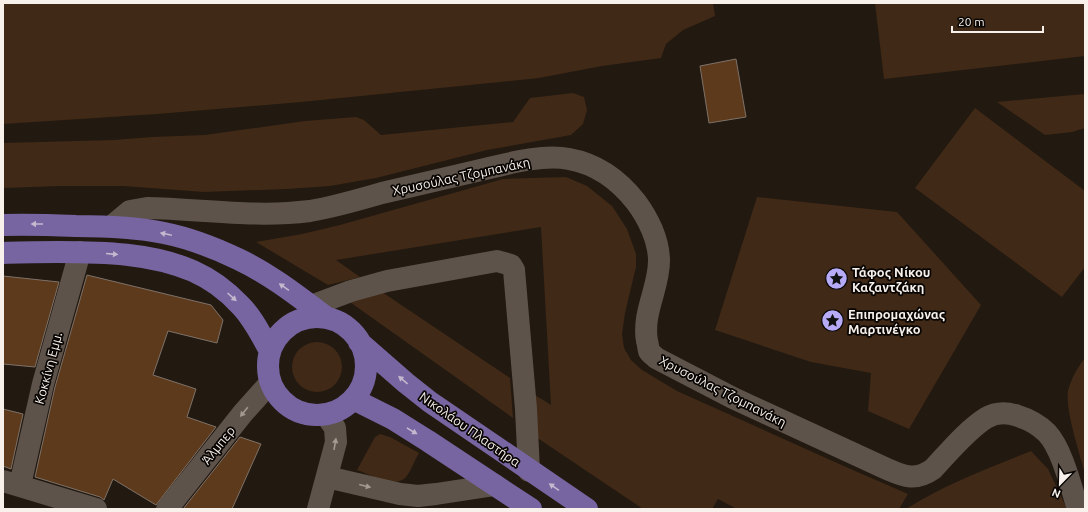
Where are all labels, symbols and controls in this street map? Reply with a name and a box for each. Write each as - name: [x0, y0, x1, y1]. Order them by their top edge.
- scale bar: [952, 8, 1043, 34]
- text: 20 m: [958, 15, 985, 28]
- street label: Χρυσούλας Τζομπανάκη: [391, 155, 531, 198]
- one-way arrow: [30, 221, 43, 227]
- one-way arrow: [160, 231, 172, 237]
- one-way arrow: [106, 251, 118, 257]
- place label: Τάφος Νίκου Καζαντζάκη: [852, 265, 930, 295]
- place icon: Τάφος Νίκου Καζαντζάκη: [824, 266, 850, 292]
- one-way arrow: [279, 283, 289, 291]
- one-way arrow: [226, 292, 237, 301]
- place label: Επιπρομαχώνας Μαρτινέγκο: [848, 307, 945, 336]
- place icon: Επιπρομαχώνας Μαρτινέγκο: [819, 308, 845, 334]
- street label: Κοκκίνη Εμμ.: [32, 330, 64, 406]
- street label: Χρυσούλας Τζομπανάκη: [657, 353, 789, 430]
- one-way arrow: [398, 376, 407, 385]
- street label: Νικολάου Πλαστήρα: [417, 389, 523, 469]
- one-way arrow: [240, 407, 249, 417]
- street label: Άλμπερ: [199, 423, 237, 467]
- one-way arrow: [407, 427, 417, 435]
- one-way arrow: [332, 438, 338, 450]
- north arrow: [1040, 464, 1080, 504]
- one-way arrow: [359, 483, 371, 489]
- one-way arrow: [549, 483, 560, 491]
- text: N: [1050, 486, 1062, 500]

